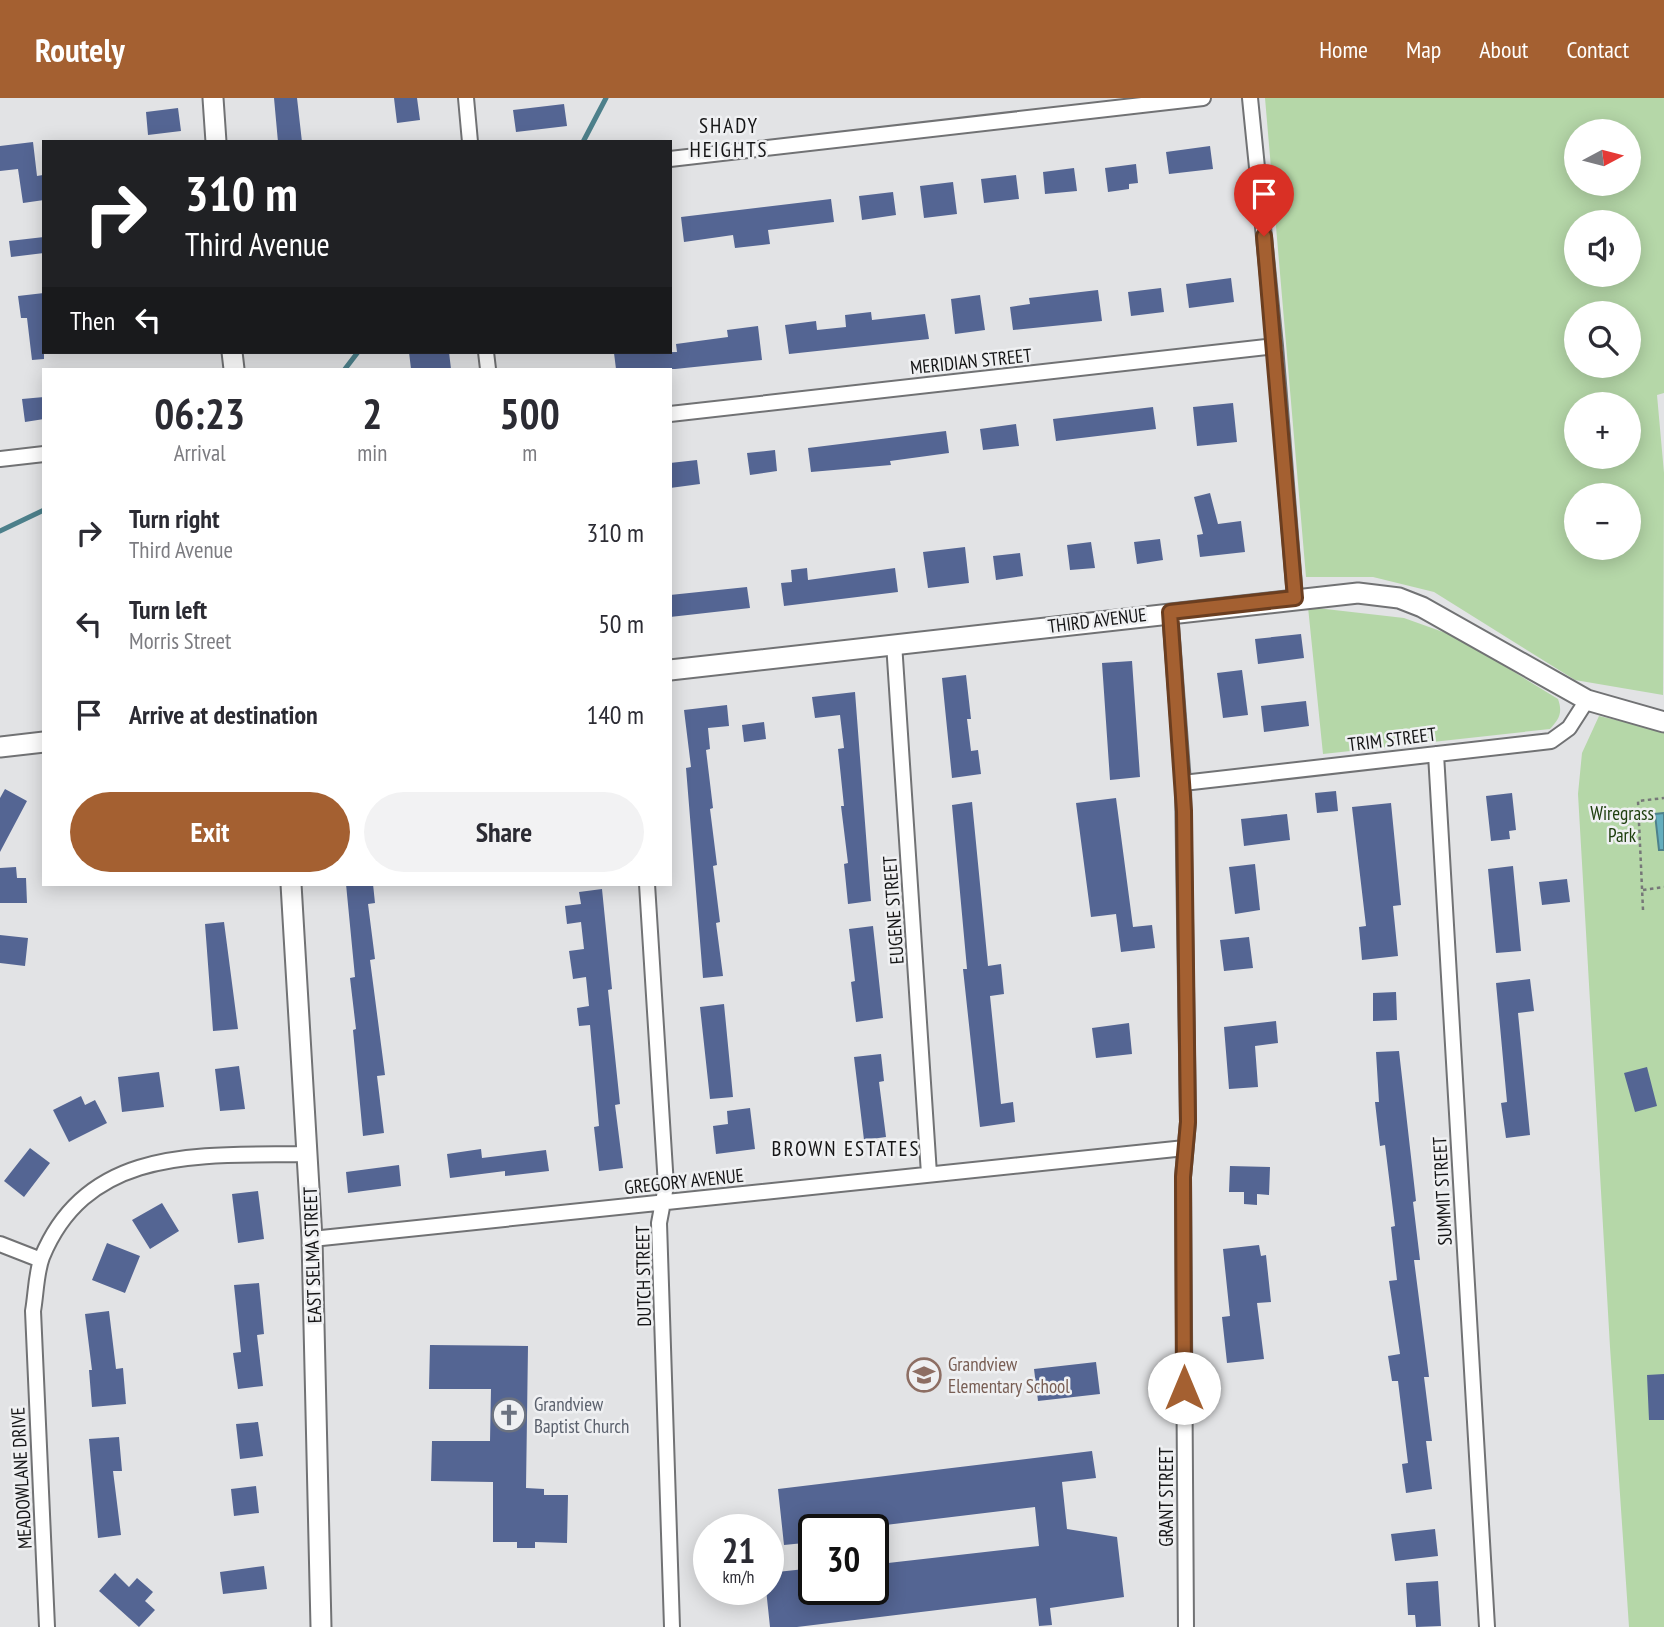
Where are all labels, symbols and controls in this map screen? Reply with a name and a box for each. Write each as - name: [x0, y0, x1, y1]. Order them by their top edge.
- text: Routely: [35, 28, 125, 71]
- text: Home: [1319, 34, 1368, 65]
- text: Map: [1406, 34, 1441, 65]
- text: About: [1479, 34, 1528, 65]
- text: Contact: [1566, 34, 1629, 65]
- district label: SHADY HEIGHTS: [689, 112, 769, 163]
- north arrow: [1564, 119, 1642, 196]
- map controls: [1564, 119, 1641, 560]
- text: 310 m: [185, 161, 298, 225]
- pin: [1234, 164, 1294, 236]
- icon: right: [70, 168, 161, 259]
- icon: arrive: [1245, 175, 1283, 213]
- button: sound: [1564, 210, 1641, 287]
- text: Third Avenue: [185, 223, 330, 265]
- icon: left: [129, 301, 167, 339]
- button: search: [1564, 301, 1641, 378]
- text: Then: [70, 304, 115, 337]
- street label: MERIDIAN STREET: [909, 343, 1033, 379]
- text: 06:23: [154, 386, 245, 441]
- text: 2: [362, 386, 382, 441]
- text: 500: [500, 386, 560, 441]
- button: +: [1564, 392, 1641, 469]
- text: Arrival: [174, 438, 226, 467]
- text: min: [357, 438, 387, 467]
- text: m: [522, 438, 537, 467]
- button: −: [1564, 483, 1641, 560]
- text: Turn right: [129, 502, 220, 535]
- icon: right: [70, 514, 108, 552]
- text: 310 m: [586, 516, 644, 549]
- text: Third Avenue: [129, 535, 233, 564]
- text: Turn left: [129, 593, 207, 626]
- street label: THIRD AVENUE: [1046, 602, 1148, 638]
- icon: left: [70, 605, 108, 643]
- text: 50 m: [598, 607, 644, 640]
- text: Morris Street: [129, 626, 231, 655]
- icon: arrive: [70, 696, 108, 734]
- text: Arrive at destination: [129, 698, 318, 731]
- text: 140 m: [586, 698, 644, 731]
- street label: TRIM STREET: [1347, 722, 1438, 756]
- button: Exit: [70, 792, 350, 872]
- button: Share: [364, 792, 644, 872]
- park label: Wiregrass Park: [1590, 801, 1654, 847]
- street label: EUGENE STREET: [877, 855, 909, 965]
- district label: BROWN ESTATES: [772, 1135, 920, 1162]
- street label: SUMMIT STREET: [1427, 1135, 1457, 1246]
- street label: GREGORY AVENUE: [623, 1163, 745, 1199]
- street label: EAST SELMA STREET: [298, 1186, 326, 1324]
- street label: DUTCH STREET: [630, 1225, 656, 1327]
- position arrow: [1147, 1351, 1221, 1425]
- place label: Grandview Elementary School: [948, 1352, 1070, 1398]
- school or university icon: Grandview Elementary School: [905, 1356, 943, 1394]
- place label: Grandview Baptist Church: [534, 1392, 629, 1438]
- church icon: Grandview Baptist Church: [490, 1396, 528, 1434]
- street label: MEADOWLANE DRIVE: [5, 1406, 37, 1550]
- street label: GRANT STREET: [1154, 1447, 1178, 1547]
- speed limit sign: 30: [798, 1514, 889, 1605]
- text: 21: [722, 1527, 755, 1573]
- text: km/h: [723, 1565, 754, 1588]

